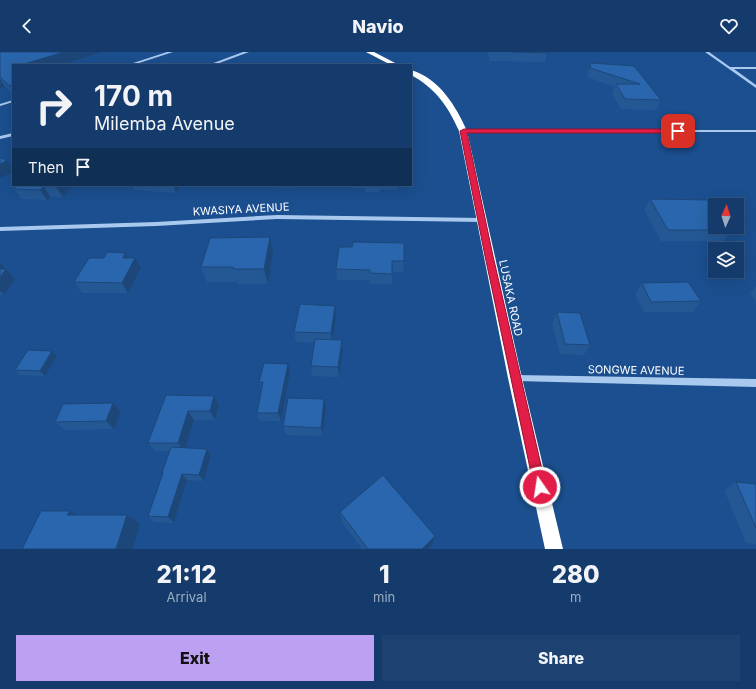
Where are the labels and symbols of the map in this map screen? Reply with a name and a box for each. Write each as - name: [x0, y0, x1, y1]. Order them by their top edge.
- pin: [661, 114, 695, 148]
- north arrow: [708, 198, 744, 234]
- street label: KWASIYA AVENUE: [192, 199, 290, 219]
- street label: LUSAKA ROAD: [496, 259, 526, 338]
- street label: SONGWE AVENUE: [588, 362, 684, 378]
- position arrow: [519, 466, 561, 508]

